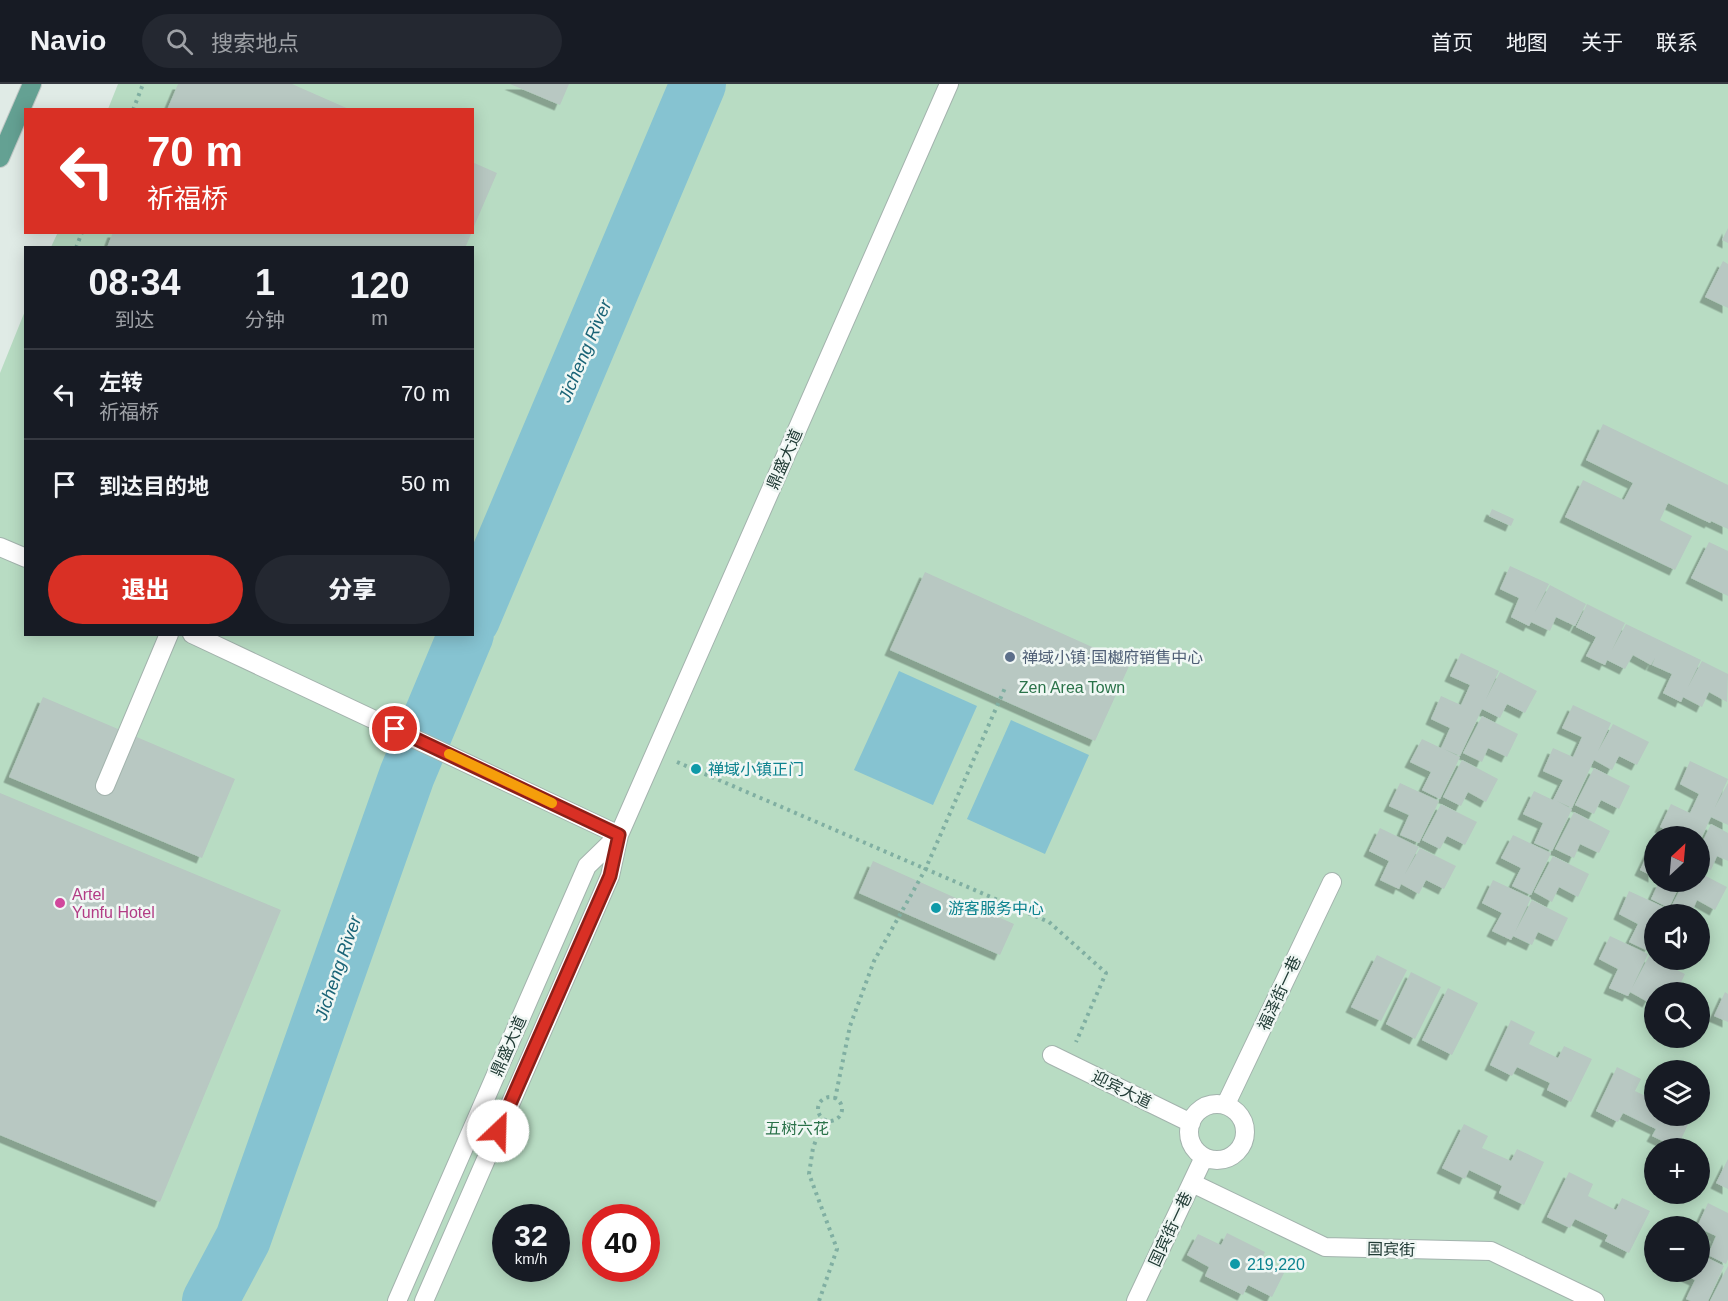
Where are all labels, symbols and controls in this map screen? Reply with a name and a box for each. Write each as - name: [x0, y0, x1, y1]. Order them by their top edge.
- search box: [142, 14, 562, 68]
- text: Navio: [30, 25, 106, 56]
- icon: search: [163, 25, 196, 58]
- text: 搜索地点: [211, 31, 299, 56]
- text: 首页: [1431, 31, 1473, 54]
- text: 地图: [1506, 31, 1548, 54]
- text: 关于: [1581, 31, 1623, 54]
- text: 联系: [1656, 31, 1698, 54]
- text: 70 m: [147, 128, 243, 175]
- icon: left: [48, 132, 126, 210]
- text: 祈福桥: [147, 184, 228, 214]
- text: 08:34: [88, 262, 181, 303]
- text: 1: [255, 262, 275, 303]
- text: 120: [349, 265, 410, 306]
- water label: Jicheng River: [554, 296, 616, 406]
- text: m: [371, 307, 388, 329]
- text: 到达: [114, 309, 154, 331]
- text: 分钟: [245, 309, 285, 331]
- text: 左转: [99, 370, 143, 395]
- icon: left: [48, 378, 81, 411]
- text: 70 m: [401, 381, 450, 406]
- text: 祈福桥: [99, 401, 159, 423]
- street label: 鼎盛大道: [764, 427, 805, 492]
- icon: arrive: [48, 468, 81, 501]
- text: 50 m: [401, 471, 450, 496]
- text: 到达目的地: [99, 474, 209, 499]
- button: 退出: [48, 555, 243, 624]
- button: 分享: [255, 555, 450, 624]
- place label: 禅域小镇·国樾府销售中心: [1022, 649, 1203, 666]
- marker: 禅域小镇·国樾府销售中心: [1003, 650, 1017, 664]
- park label: Zen Area Town: [1019, 679, 1125, 696]
- pin: [369, 703, 420, 754]
- icon: arrive: [378, 712, 411, 745]
- place label: 禅域小镇正门: [708, 761, 804, 778]
- marker: 禅域小镇正门: [689, 762, 703, 776]
- north arrow: [1644, 826, 1710, 892]
- map controls: [1644, 826, 1710, 1282]
- place label: Artel Yunfu Hotel: [72, 886, 155, 921]
- marker: Artel Yunfu Hotel: [53, 896, 67, 910]
- place label: 游客服务中心: [948, 900, 1044, 917]
- marker: 游客服务中心: [929, 901, 943, 915]
- button: sound: [1644, 904, 1710, 970]
- water label: Jicheng River: [310, 912, 366, 1024]
- street label: 福泽街一巷: [1255, 953, 1304, 1033]
- button: search: [1644, 982, 1710, 1048]
- street label: 鼎盛大道: [488, 1014, 529, 1079]
- button: layers: [1644, 1060, 1710, 1126]
- street label: 迎宾大道: [1089, 1068, 1154, 1111]
- position arrow: [466, 1099, 530, 1163]
- park label: 五树六花: [765, 1120, 829, 1137]
- button: +: [1644, 1138, 1710, 1204]
- street label: 国宾街一巷: [1146, 1189, 1195, 1269]
- speed limit sign: 40: [582, 1204, 660, 1282]
- button: −: [1644, 1216, 1710, 1282]
- text: 32: [514, 1219, 548, 1252]
- street label: 国宾街: [1367, 1241, 1415, 1258]
- text: km/h: [515, 1250, 547, 1267]
- place label: 219,220: [1247, 1256, 1305, 1273]
- marker: 219,220: [1228, 1257, 1242, 1271]

